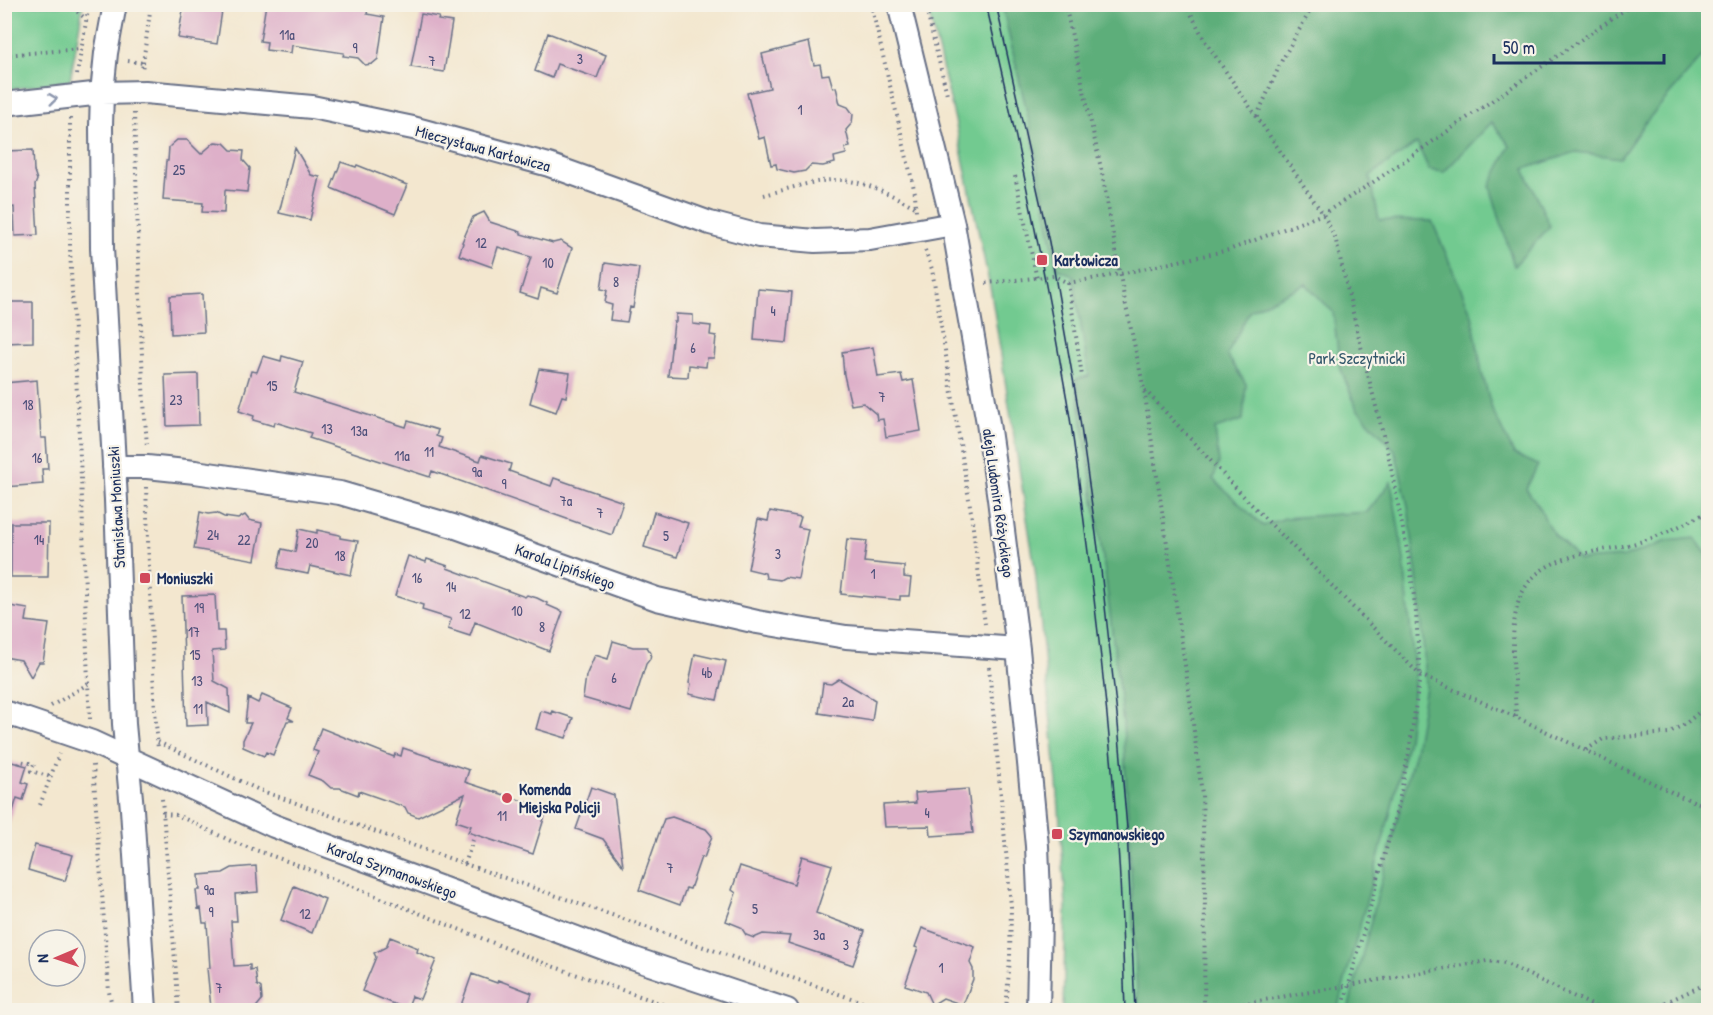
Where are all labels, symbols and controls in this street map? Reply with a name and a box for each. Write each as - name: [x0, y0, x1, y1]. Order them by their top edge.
- house number: 11a: [279, 25, 295, 44]
- scale bar: [1494, 27, 1664, 65]
- text: 50 m: [1503, 35, 1535, 60]
- house number: 9: [352, 38, 358, 57]
- house number: 3: [577, 49, 583, 68]
- house number: 7: [429, 51, 436, 70]
- one-way arrow: [49, 93, 58, 106]
- house number: 1: [797, 100, 803, 119]
- street label: Mieczysława Karłowicza: [413, 119, 553, 177]
- house number: 25: [173, 160, 185, 179]
- house number: 12: [475, 233, 487, 252]
- place label: Karłowicza: [1054, 249, 1118, 271]
- house number: 10: [542, 253, 554, 272]
- marker: Karłowicza: [1035, 253, 1049, 267]
- house number: 8: [613, 272, 619, 291]
- house number: 4: [770, 301, 776, 320]
- house number: 6: [690, 338, 696, 357]
- park label: Park Szczytnicki: [1308, 347, 1406, 369]
- house number: 15: [266, 376, 278, 395]
- house number: 7: [879, 387, 886, 406]
- house number: 23: [170, 390, 182, 409]
- house number: 18: [22, 395, 34, 414]
- house number: 13: [321, 419, 333, 438]
- house number: 13a: [351, 421, 368, 440]
- street label: aleja Ludomira Różyckiego: [978, 427, 1020, 579]
- house number: 11: [424, 442, 434, 461]
- street label: Stanisława Moniuszki: [102, 445, 130, 569]
- house number: 11a: [394, 446, 410, 465]
- house number: 16: [32, 448, 43, 467]
- house number: 9a: [472, 462, 483, 481]
- house number: 9: [501, 474, 507, 493]
- house number: 7a: [560, 491, 573, 510]
- house number: 7: [597, 503, 604, 522]
- house number: 24: [207, 525, 219, 544]
- house number: 5: [663, 526, 669, 545]
- house number: 14: [34, 530, 44, 549]
- house number: 22: [237, 530, 251, 549]
- house number: 20: [306, 533, 318, 552]
- street label: Karola Lipińskiego: [512, 538, 619, 594]
- house number: 3: [775, 544, 781, 563]
- house number: 18: [334, 546, 346, 565]
- house number: 1: [870, 564, 876, 583]
- place label: Moniuszki: [157, 567, 213, 589]
- house number: 16: [412, 568, 423, 587]
- marker: Moniuszki: [138, 571, 152, 585]
- house number: 14: [446, 577, 456, 596]
- house number: 19: [194, 598, 204, 617]
- house number: 10: [511, 601, 523, 620]
- house number: 12: [459, 604, 471, 623]
- house number: 8: [539, 617, 545, 636]
- house number: 17: [188, 622, 200, 641]
- house number: 15: [189, 645, 201, 664]
- house number: 4b: [701, 663, 713, 682]
- house number: 6: [611, 668, 617, 687]
- house number: 13: [191, 671, 203, 690]
- house number: 2a: [842, 692, 855, 711]
- house number: 11: [193, 699, 203, 718]
- place label: Komenda Miejska Policji: [519, 778, 601, 818]
- marker: Komenda Miejska Policji: [500, 791, 514, 805]
- house number: 4: [924, 803, 930, 822]
- house number: 11: [497, 806, 507, 825]
- place label: Szymanowskiego: [1069, 823, 1165, 846]
- marker: Szymanowskiego: [1050, 827, 1064, 841]
- street label: Karola Szymanowskiego: [324, 836, 461, 904]
- house number: 7: [667, 858, 674, 877]
- house number: 9a: [204, 880, 215, 899]
- house number: 5: [752, 899, 758, 918]
- house number: 9: [208, 902, 214, 921]
- house number: 12: [299, 904, 311, 923]
- house number: 3a: [813, 925, 825, 944]
- north arrow: [27, 928, 87, 988]
- house number: 3: [843, 935, 849, 954]
- text: N: [31, 953, 53, 963]
- house number: 1: [938, 958, 944, 977]
- house number: 7: [216, 978, 223, 997]

